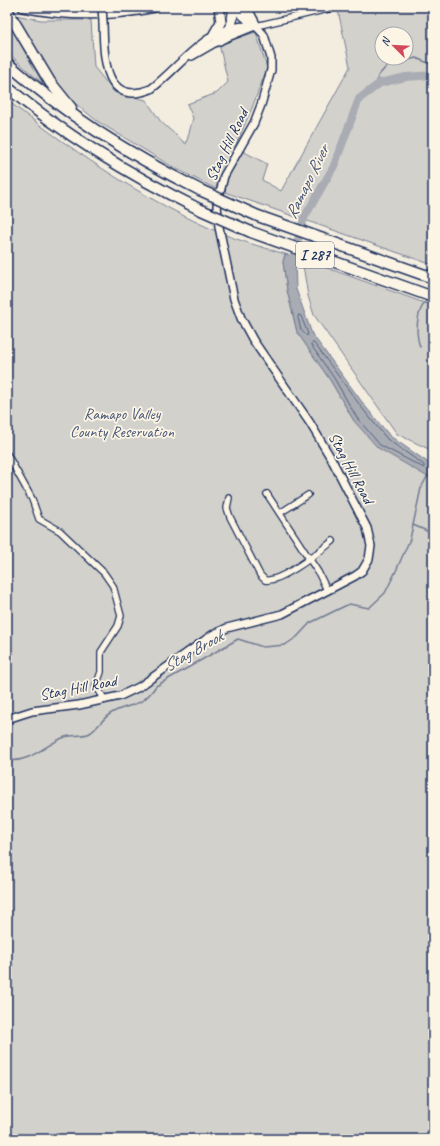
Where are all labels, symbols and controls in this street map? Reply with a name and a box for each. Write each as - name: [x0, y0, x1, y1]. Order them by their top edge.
- north arrow: [374, 26, 414, 66]
- text: N: [377, 34, 394, 48]
- street label: Stag Hill Road: [201, 103, 254, 184]
- water label: Ramapo River: [280, 139, 335, 222]
- road number: I 287: [296, 242, 334, 268]
- park label: Ramapo Valley County Reservation: [70, 404, 175, 442]
- street label: Stag Hill Road: [324, 429, 379, 510]
- water label: Stag Brook: [160, 624, 229, 676]
- street label: Stag Hill Road: [38, 670, 121, 705]

